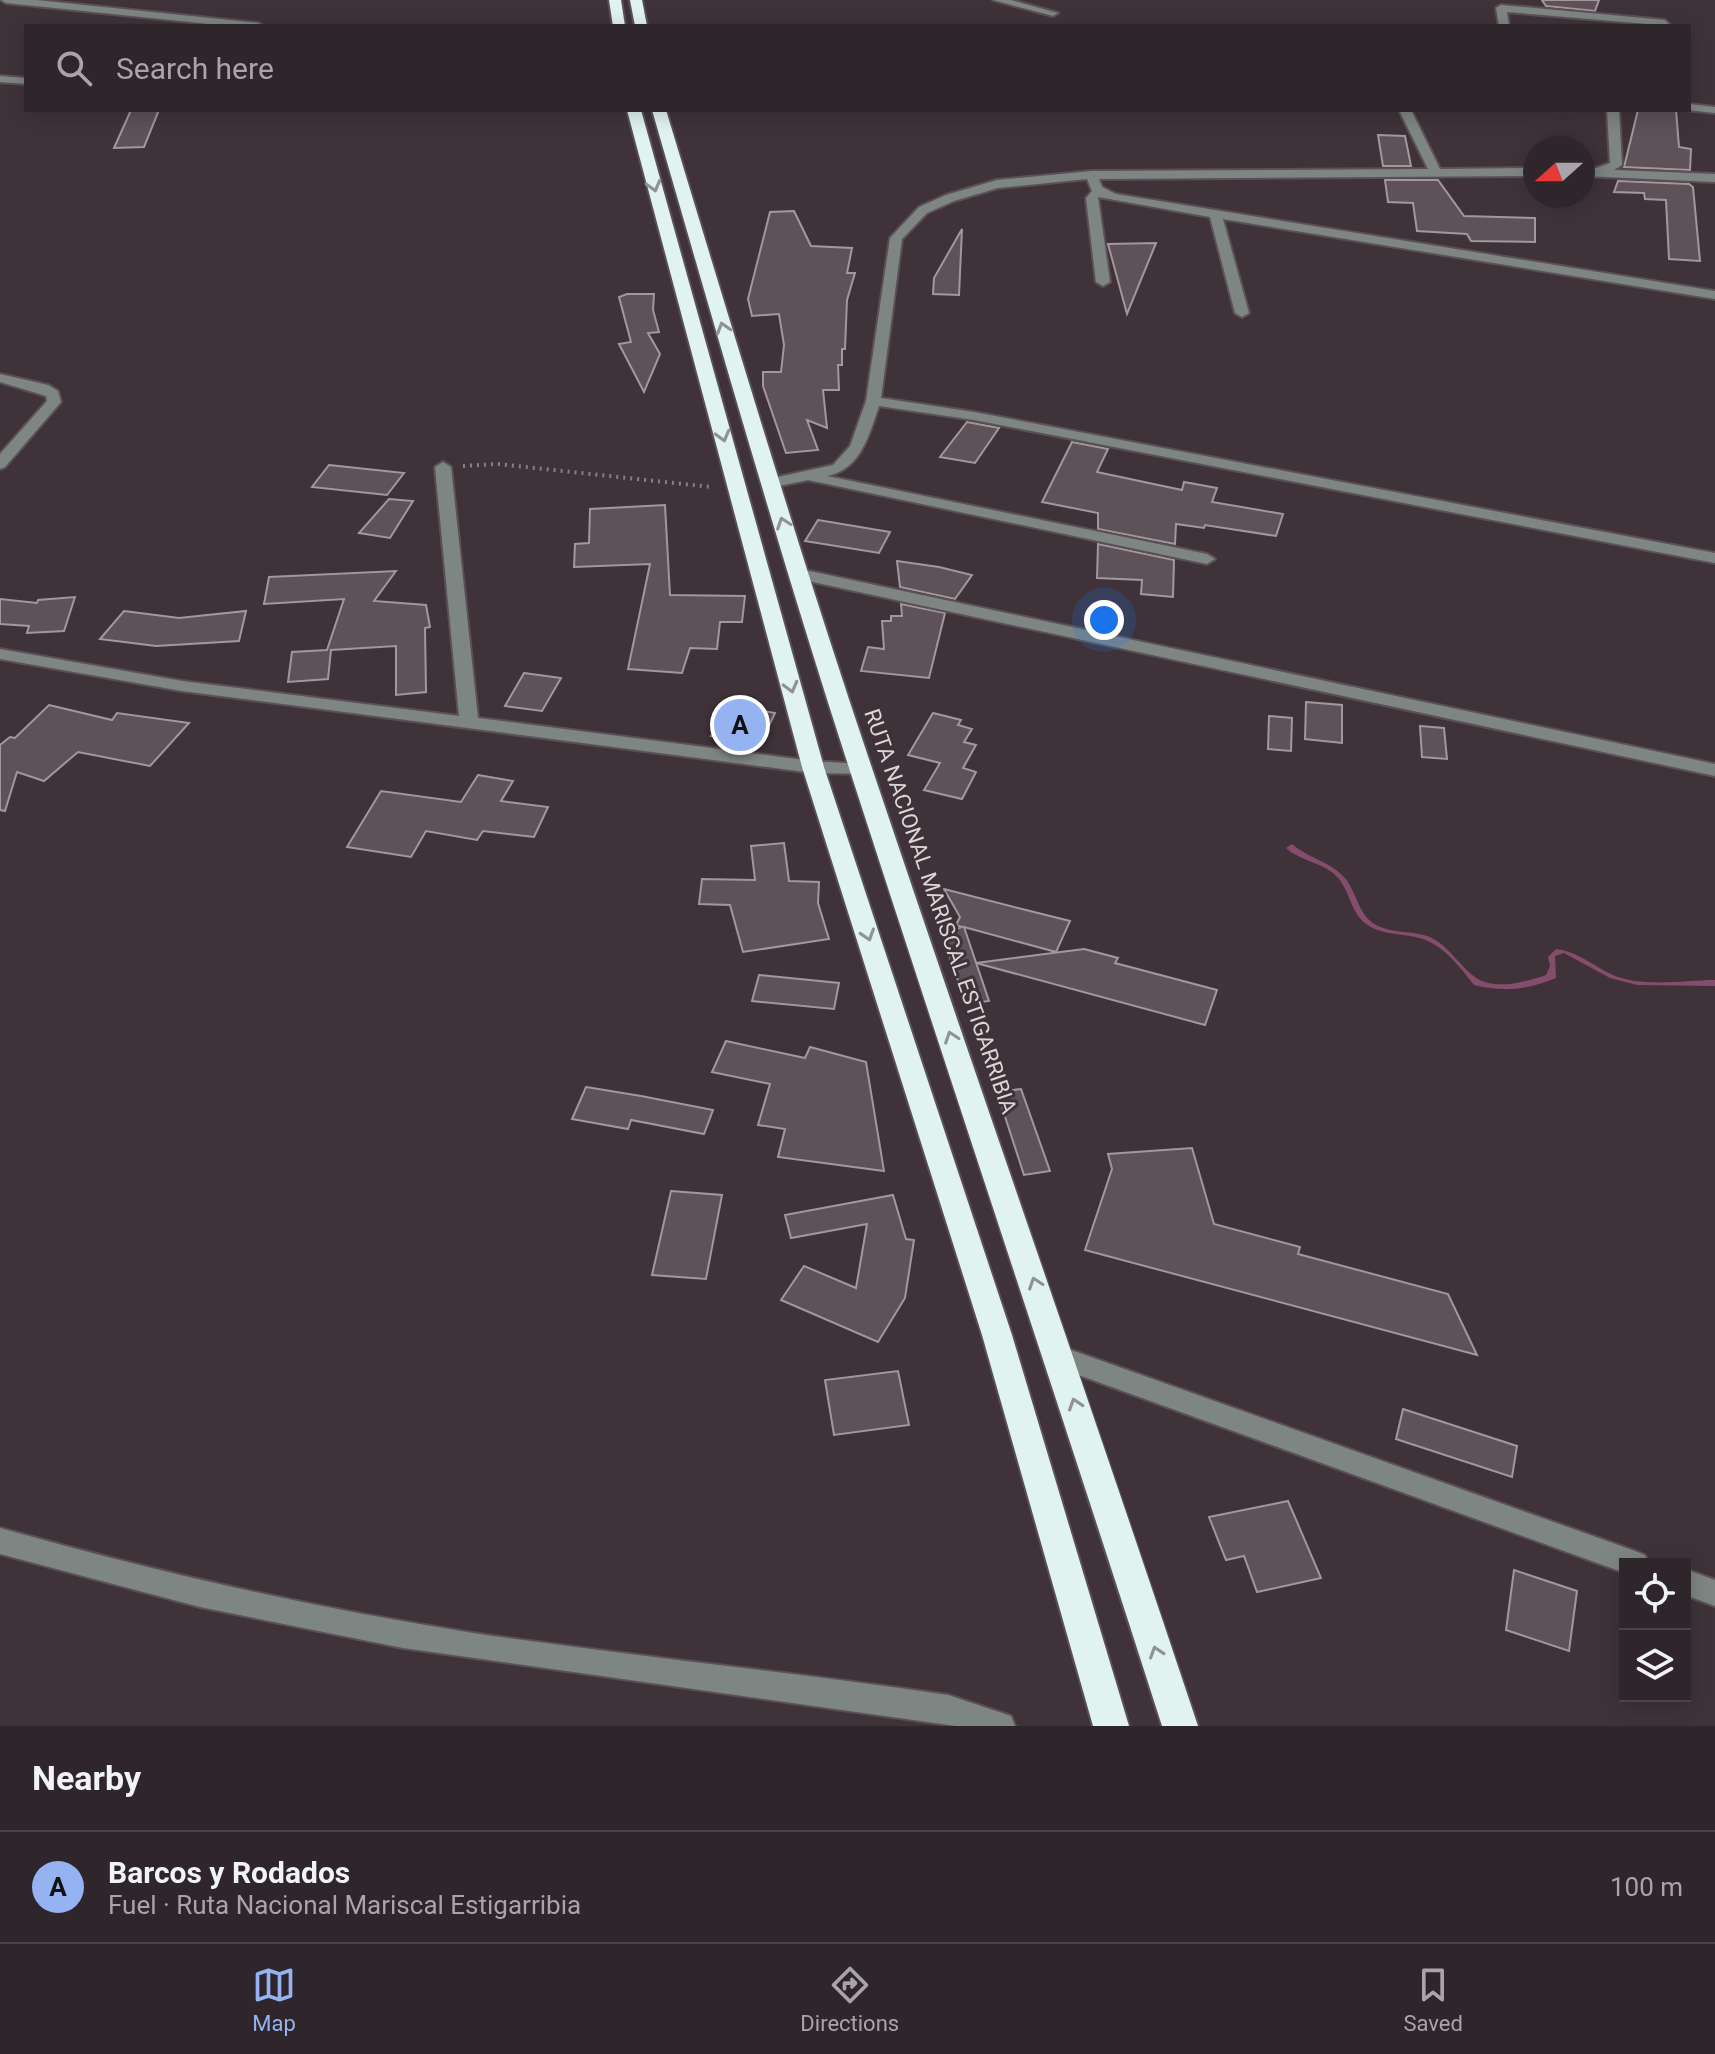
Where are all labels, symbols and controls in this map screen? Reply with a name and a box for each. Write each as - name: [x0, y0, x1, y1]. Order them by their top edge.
- search box: [24, 24, 1691, 112]
- icon: search: [52, 46, 96, 90]
- text: Search here: [116, 51, 274, 86]
- north arrow: [1523, 136, 1595, 208]
- one-way arrow: [644, 178, 661, 192]
- one-way arrow: [716, 321, 732, 335]
- one-way arrow: [713, 429, 730, 443]
- one-way arrow: [777, 517, 793, 531]
- your location: [1084, 600, 1124, 640]
- one-way arrow: [782, 680, 798, 694]
- pin: A: [714, 695, 766, 755]
- street label: RUTA NACIONAL MARISCAL ESTIGARRIBIA: [859, 705, 1022, 1118]
- one-way arrow: [858, 928, 874, 942]
- one-way arrow: [945, 1030, 961, 1044]
- one-way arrow: [1028, 1277, 1044, 1291]
- one-way arrow: [1069, 1398, 1085, 1412]
- map controls: [1619, 1558, 1691, 1702]
- button: locate: [1619, 1558, 1691, 1630]
- button: layers: [1619, 1630, 1691, 1702]
- one-way arrow: [1149, 1645, 1165, 1659]
- text: Nearby: [32, 1758, 141, 1798]
- text: Barcos y Rodados: [108, 1855, 350, 1890]
- text: A: [49, 1872, 67, 1902]
- text: 100 m: [1610, 1872, 1683, 1902]
- text: Fuel · Ruta Nacional Mariscal Estigarribia: [108, 1890, 581, 1920]
- tab: Map: [252, 1963, 296, 2036]
- tab: Directions: [800, 1963, 899, 2036]
- tab: Saved: [1403, 1963, 1463, 2036]

